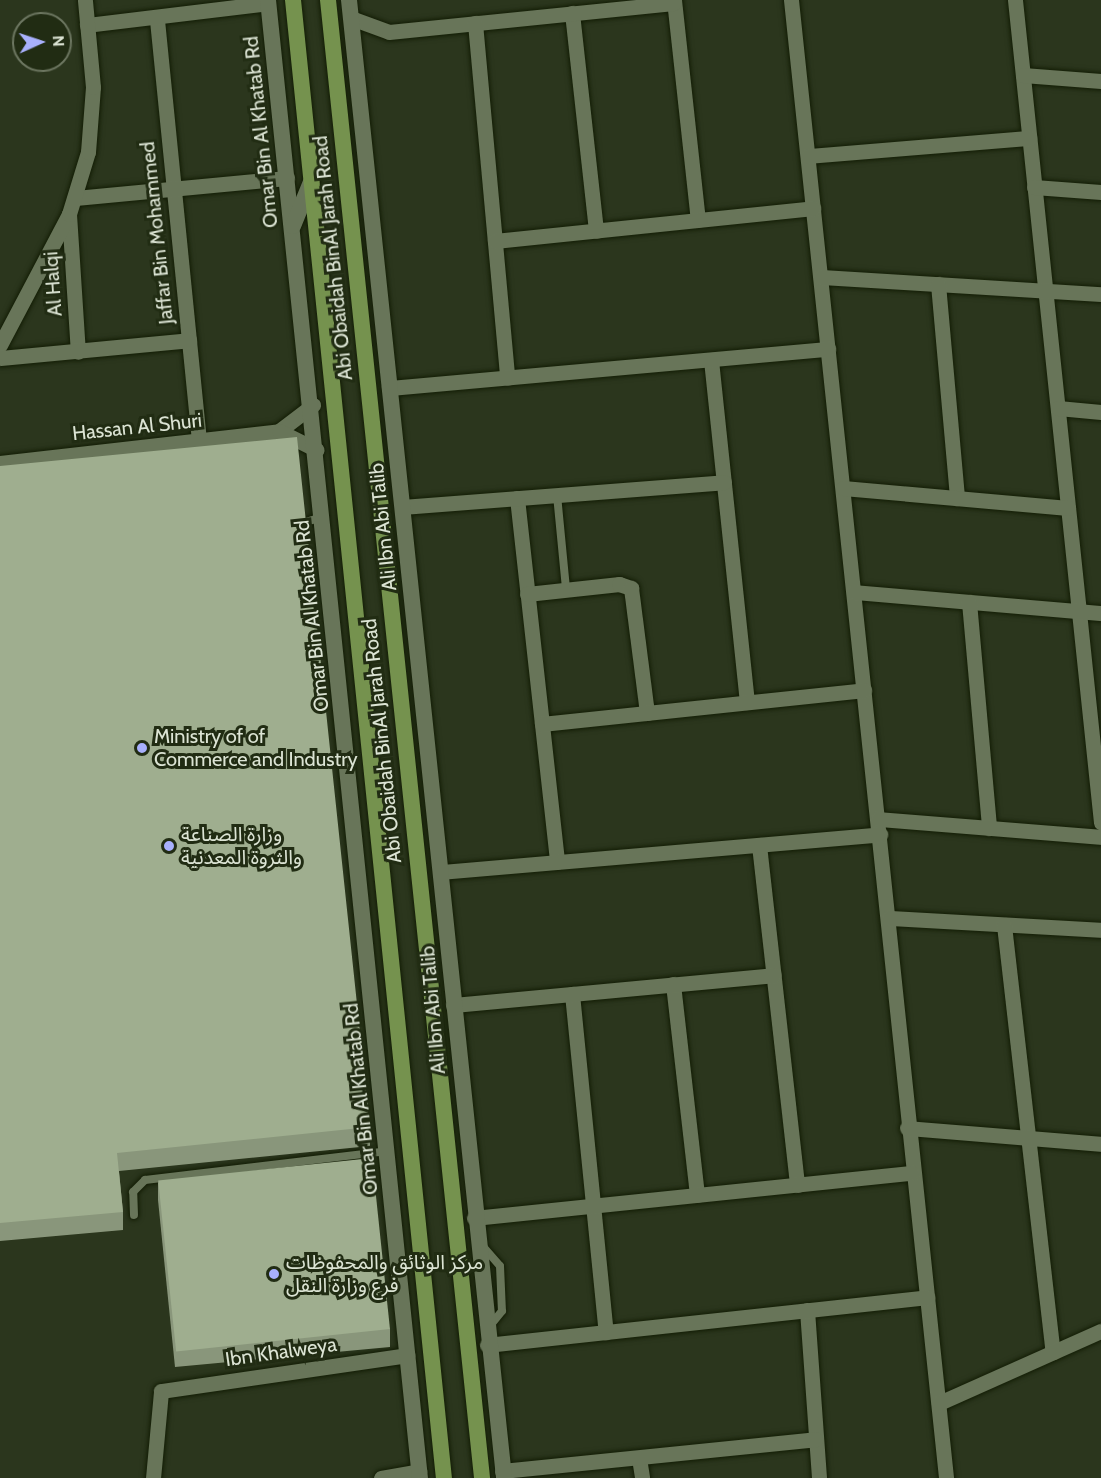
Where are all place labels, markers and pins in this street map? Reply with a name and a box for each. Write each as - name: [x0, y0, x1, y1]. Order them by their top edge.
- place label: Ministry of of Commerce and Industry: [154, 724, 358, 771]
- marker: Ministry of of Commerce and Industry: [135, 741, 149, 755]
- place label: وزارة الصناعة والثروة المعدنية: [181, 822, 302, 869]
- marker: وزارة الصناعة والثروة المعدنية: [162, 839, 176, 853]
- place label: مركز الوثائق والمحفوظات فرع وزارة النقل: [286, 1250, 483, 1297]
- marker: مركز الوثائق والمحفوظات فرع وزارة النقل: [267, 1267, 281, 1281]

